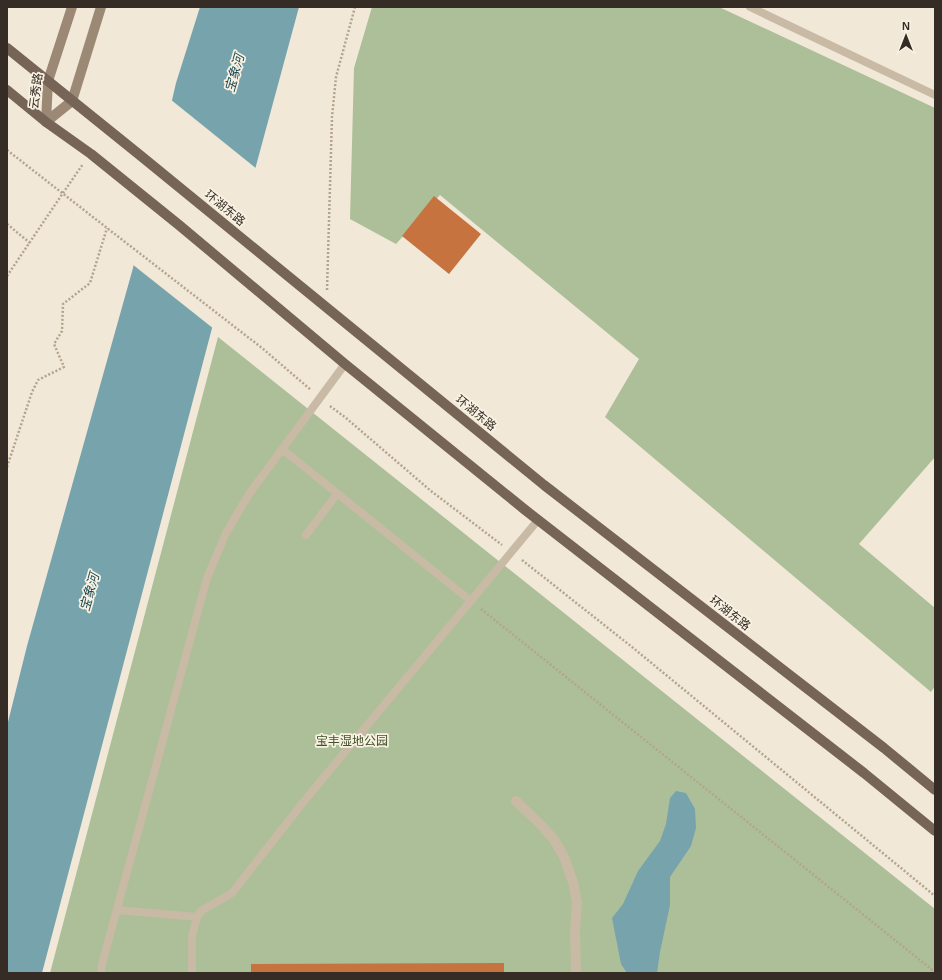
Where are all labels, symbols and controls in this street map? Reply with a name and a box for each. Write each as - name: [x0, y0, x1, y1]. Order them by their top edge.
- north arrow: [886, 16, 926, 56]
- text: N: [902, 20, 910, 32]
- water label: 宝象河: [222, 49, 248, 94]
- street label: 云秀路: [27, 72, 45, 110]
- street label: 环湖东路: [202, 187, 248, 229]
- street label: 环湖东路: [453, 392, 499, 434]
- water label: 宝象河: [77, 568, 103, 613]
- street label: 环湖东路: [707, 593, 753, 633]
- park label: 宝丰湿地公园: [316, 734, 388, 748]

